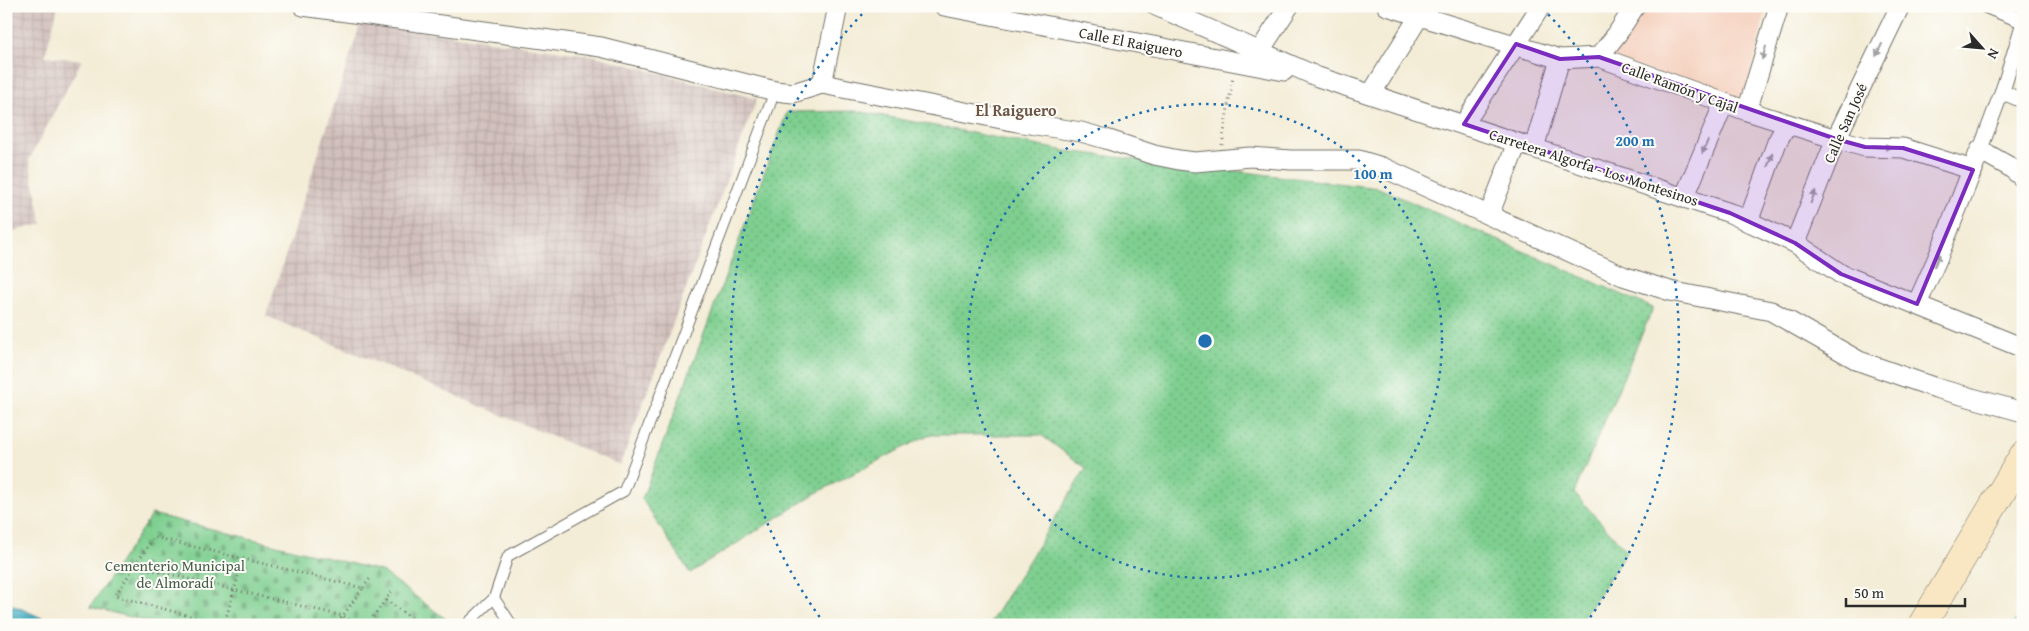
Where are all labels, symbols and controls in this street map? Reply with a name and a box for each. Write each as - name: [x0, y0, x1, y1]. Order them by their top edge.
- street label: Calle El Raiguero: [1077, 22, 1185, 62]
- north arrow: [1956, 22, 2006, 72]
- one-way arrow: [1875, 43, 1883, 57]
- one-way arrow: [1760, 45, 1768, 60]
- text: N: [1982, 45, 2005, 63]
- street label: Calle Ramón y Cajal: [1619, 56, 1741, 118]
- street label: Calle San José: [1818, 80, 1872, 166]
- district label: El Raiguero: [975, 98, 1057, 122]
- street label: Carretera Algorfa - Los Montesinos: [1487, 123, 1701, 211]
- text: 200 m: [1615, 130, 1655, 151]
- one-way arrow: [1700, 140, 1708, 154]
- one-way arrow: [1876, 143, 1892, 151]
- one-way arrow: [1767, 152, 1774, 167]
- text: 100 m: [1353, 163, 1393, 184]
- one-way arrow: [1809, 189, 1817, 204]
- one-way arrow: [1933, 253, 1941, 267]
- centre of rings: [1196, 332, 1214, 350]
- park label: Cementerio Municipal de Almoradí: [105, 555, 245, 593]
- scale bar: [1846, 576, 1965, 608]
- text: 50 m: [1854, 582, 1885, 603]

